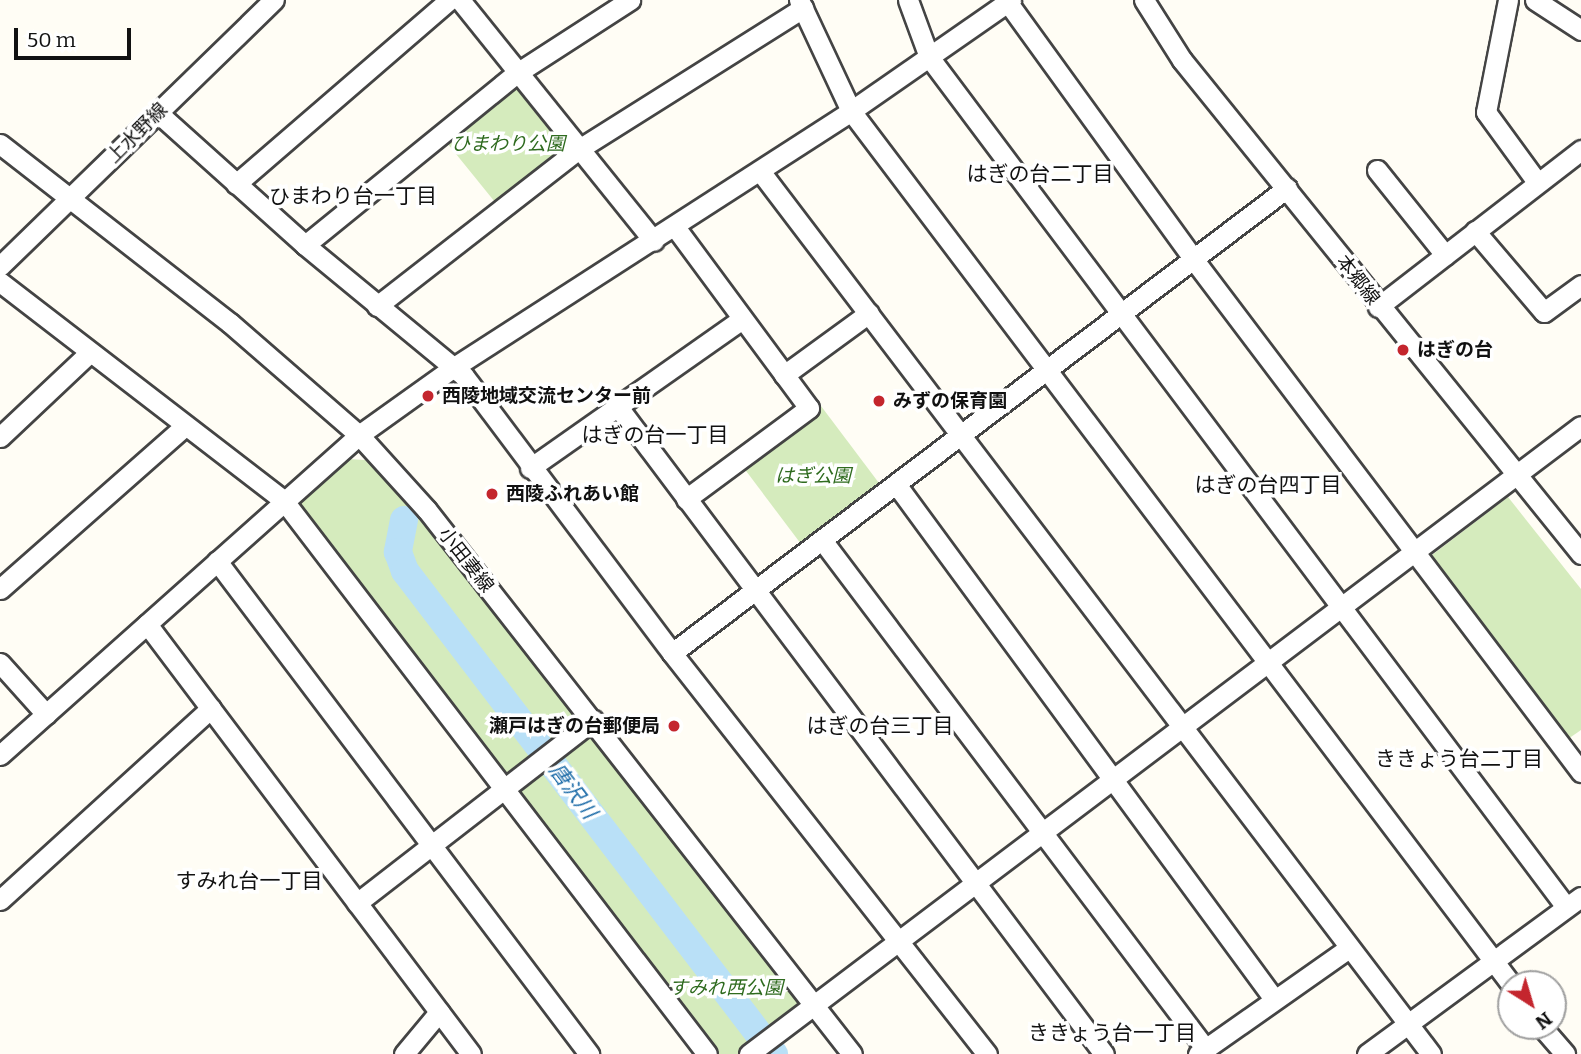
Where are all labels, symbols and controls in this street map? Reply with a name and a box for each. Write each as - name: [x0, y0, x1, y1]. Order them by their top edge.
- scale bar: [18, 14, 135, 58]
- text: 50 m: [27, 27, 76, 53]
- street label: 上水野線: [102, 98, 172, 168]
- park label: ひまわり公園: [451, 133, 565, 155]
- district label: はぎの台二丁目: [967, 161, 1113, 187]
- district label: ひまわり台一丁目: [269, 183, 437, 209]
- street label: 本郷線: [1331, 251, 1385, 309]
- place label: はぎの台: [1417, 339, 1493, 361]
- marker: はぎの台: [1395, 342, 1411, 358]
- place label: 西陵地域交流センター前: [442, 385, 651, 407]
- marker: 西陵地域交流センター前: [420, 388, 436, 404]
- place label: みずの保育園: [893, 390, 1007, 412]
- marker: みずの保育園: [871, 393, 887, 409]
- district label: はぎの台一丁目: [582, 422, 728, 448]
- park label: はぎ公園: [775, 465, 851, 487]
- district label: はぎの台四丁目: [1195, 472, 1341, 498]
- place label: 西陵ふれあい館: [506, 483, 639, 505]
- marker: 西陵ふれあい館: [484, 486, 500, 502]
- street label: 小田妻線: [434, 523, 498, 597]
- district label: はぎの台三丁目: [807, 713, 953, 739]
- place label: 瀬戸はぎの台郵便局: [489, 715, 660, 737]
- marker: 瀬戸はぎの台郵便局: [666, 718, 682, 734]
- district label: ききょう台二丁目: [1375, 746, 1543, 772]
- water label: 唐沢川: [544, 758, 602, 824]
- district label: すみれ台一丁目: [176, 868, 322, 894]
- north arrow: [1497, 970, 1567, 1040]
- park label: すみれ西公園: [669, 977, 783, 999]
- text: N: [1531, 1007, 1557, 1034]
- district label: ききょう台一丁目: [1028, 1020, 1196, 1046]

